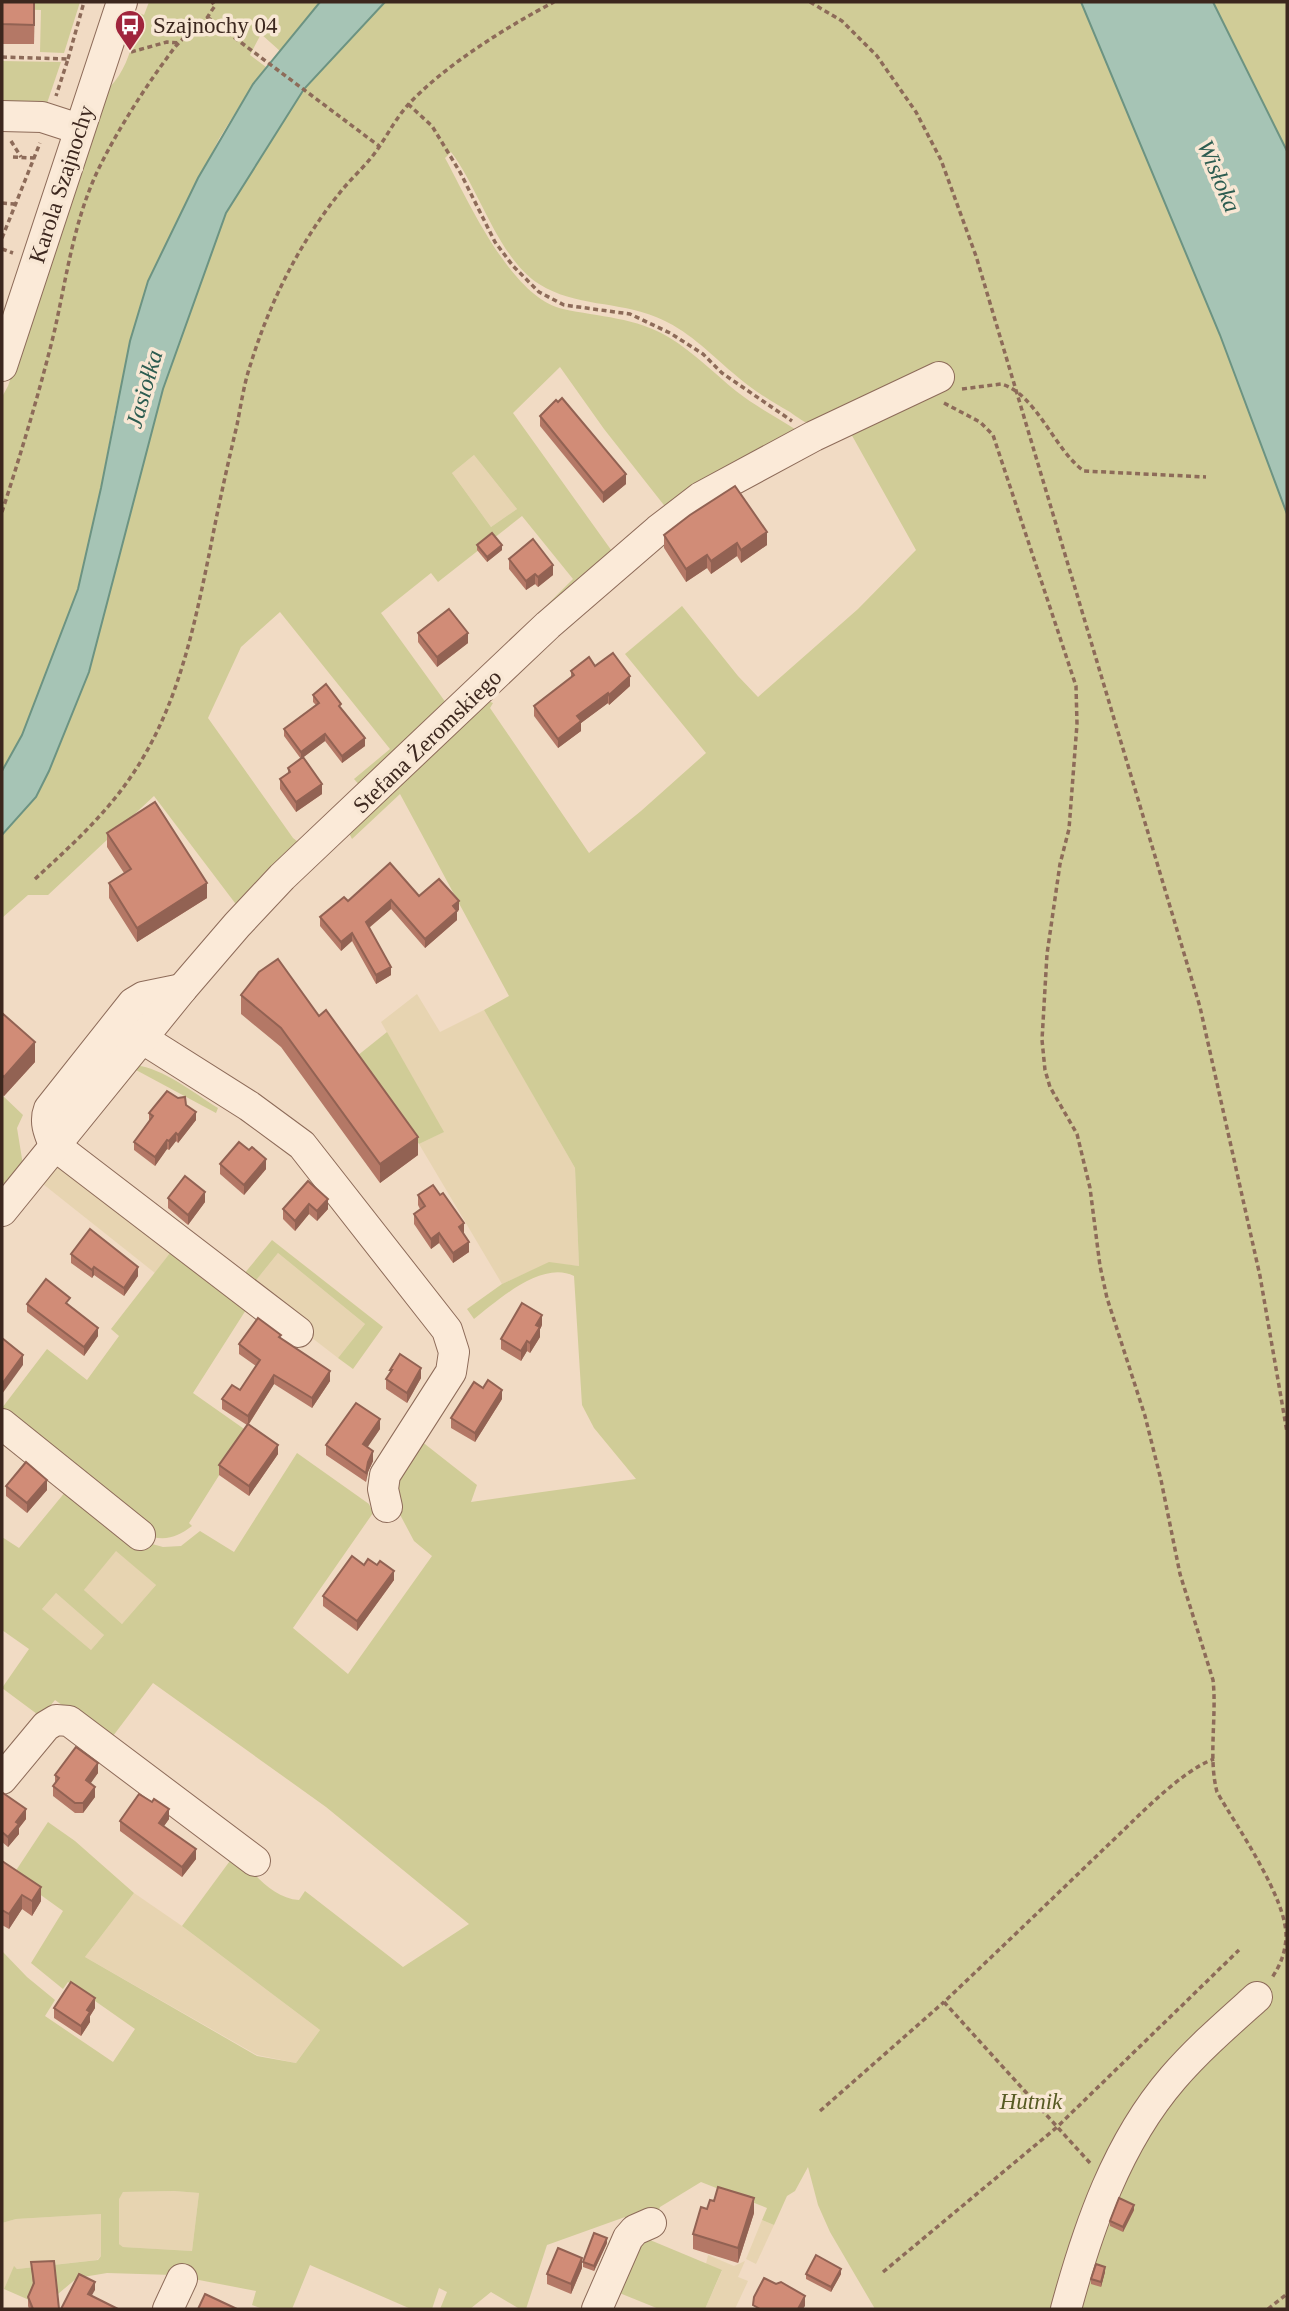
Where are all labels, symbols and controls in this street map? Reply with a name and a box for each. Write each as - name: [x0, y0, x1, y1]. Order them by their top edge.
- bus stop icon: Szajnochy 04: [113, 8, 147, 52]
- place label: Szajnochy 04: [153, 13, 278, 38]
- street label: Karola Szajnochy: [24, 102, 99, 266]
- water label: Wisłoka: [1192, 136, 1246, 216]
- water label: Jasiołka: [120, 347, 168, 431]
- street label: Stefana Żeromskiego: [348, 664, 507, 818]
- park label: Hutnik: [999, 2089, 1063, 2114]

